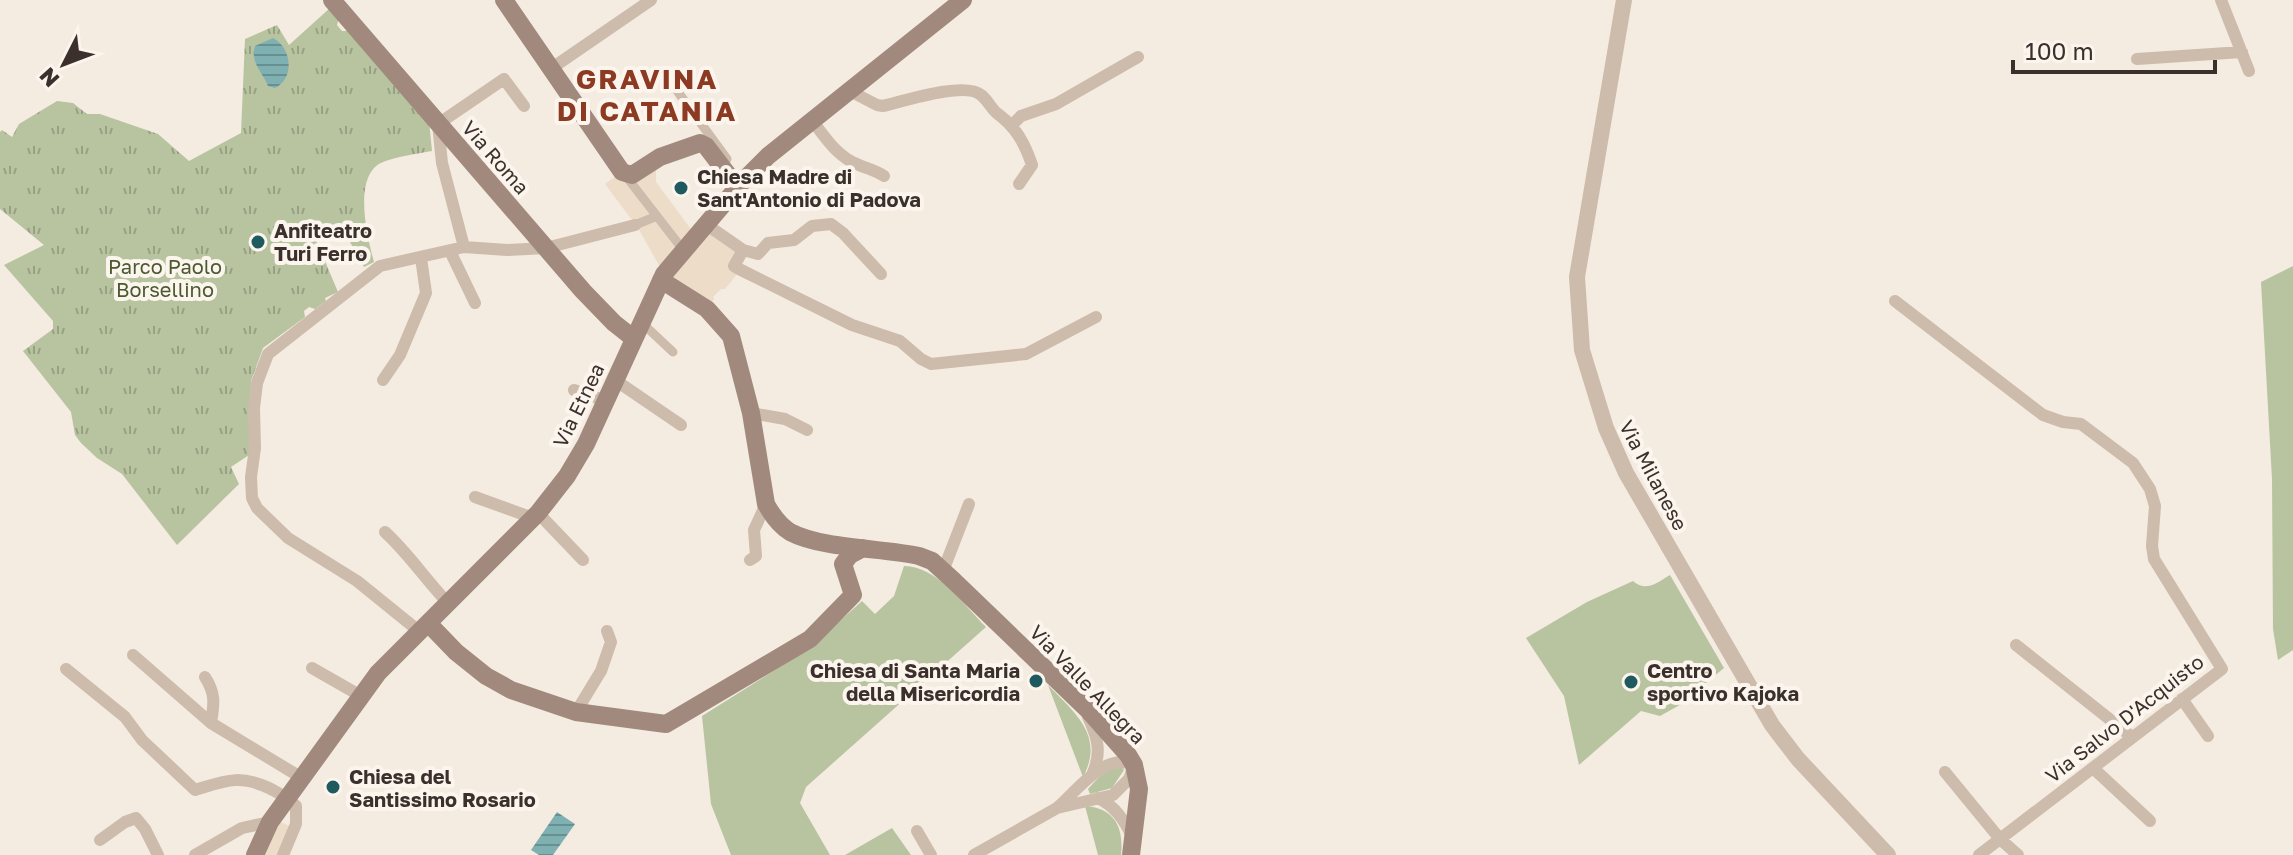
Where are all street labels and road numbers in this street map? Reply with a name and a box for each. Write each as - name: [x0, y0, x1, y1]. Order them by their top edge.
- street label: Via Roma: [458, 115, 534, 199]
- street label: Via Etnea: [547, 359, 609, 451]
- street label: Via Milanese: [1615, 416, 1693, 534]
- street label: Via Valle Allegra: [1025, 619, 1151, 749]
- street label: Via Salvo D'Acquisto: [2040, 649, 2208, 787]

